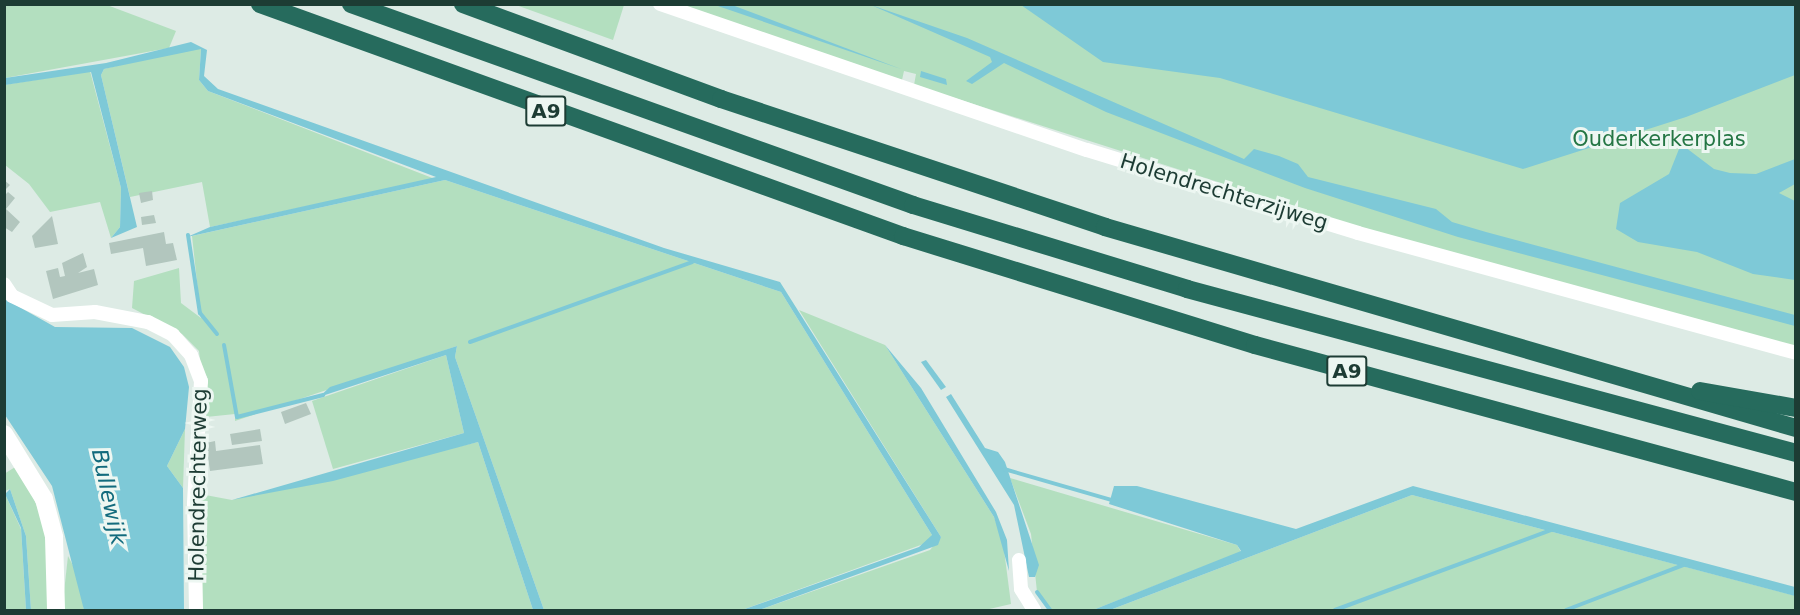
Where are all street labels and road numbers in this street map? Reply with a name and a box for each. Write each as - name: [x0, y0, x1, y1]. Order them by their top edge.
- road number: A9: [525, 94, 567, 128]
- street label: Holendrechterzijweg: [1117, 148, 1331, 236]
- road number: A9: [1326, 354, 1368, 388]
- street label: Holendrechterweg: [184, 388, 212, 582]

